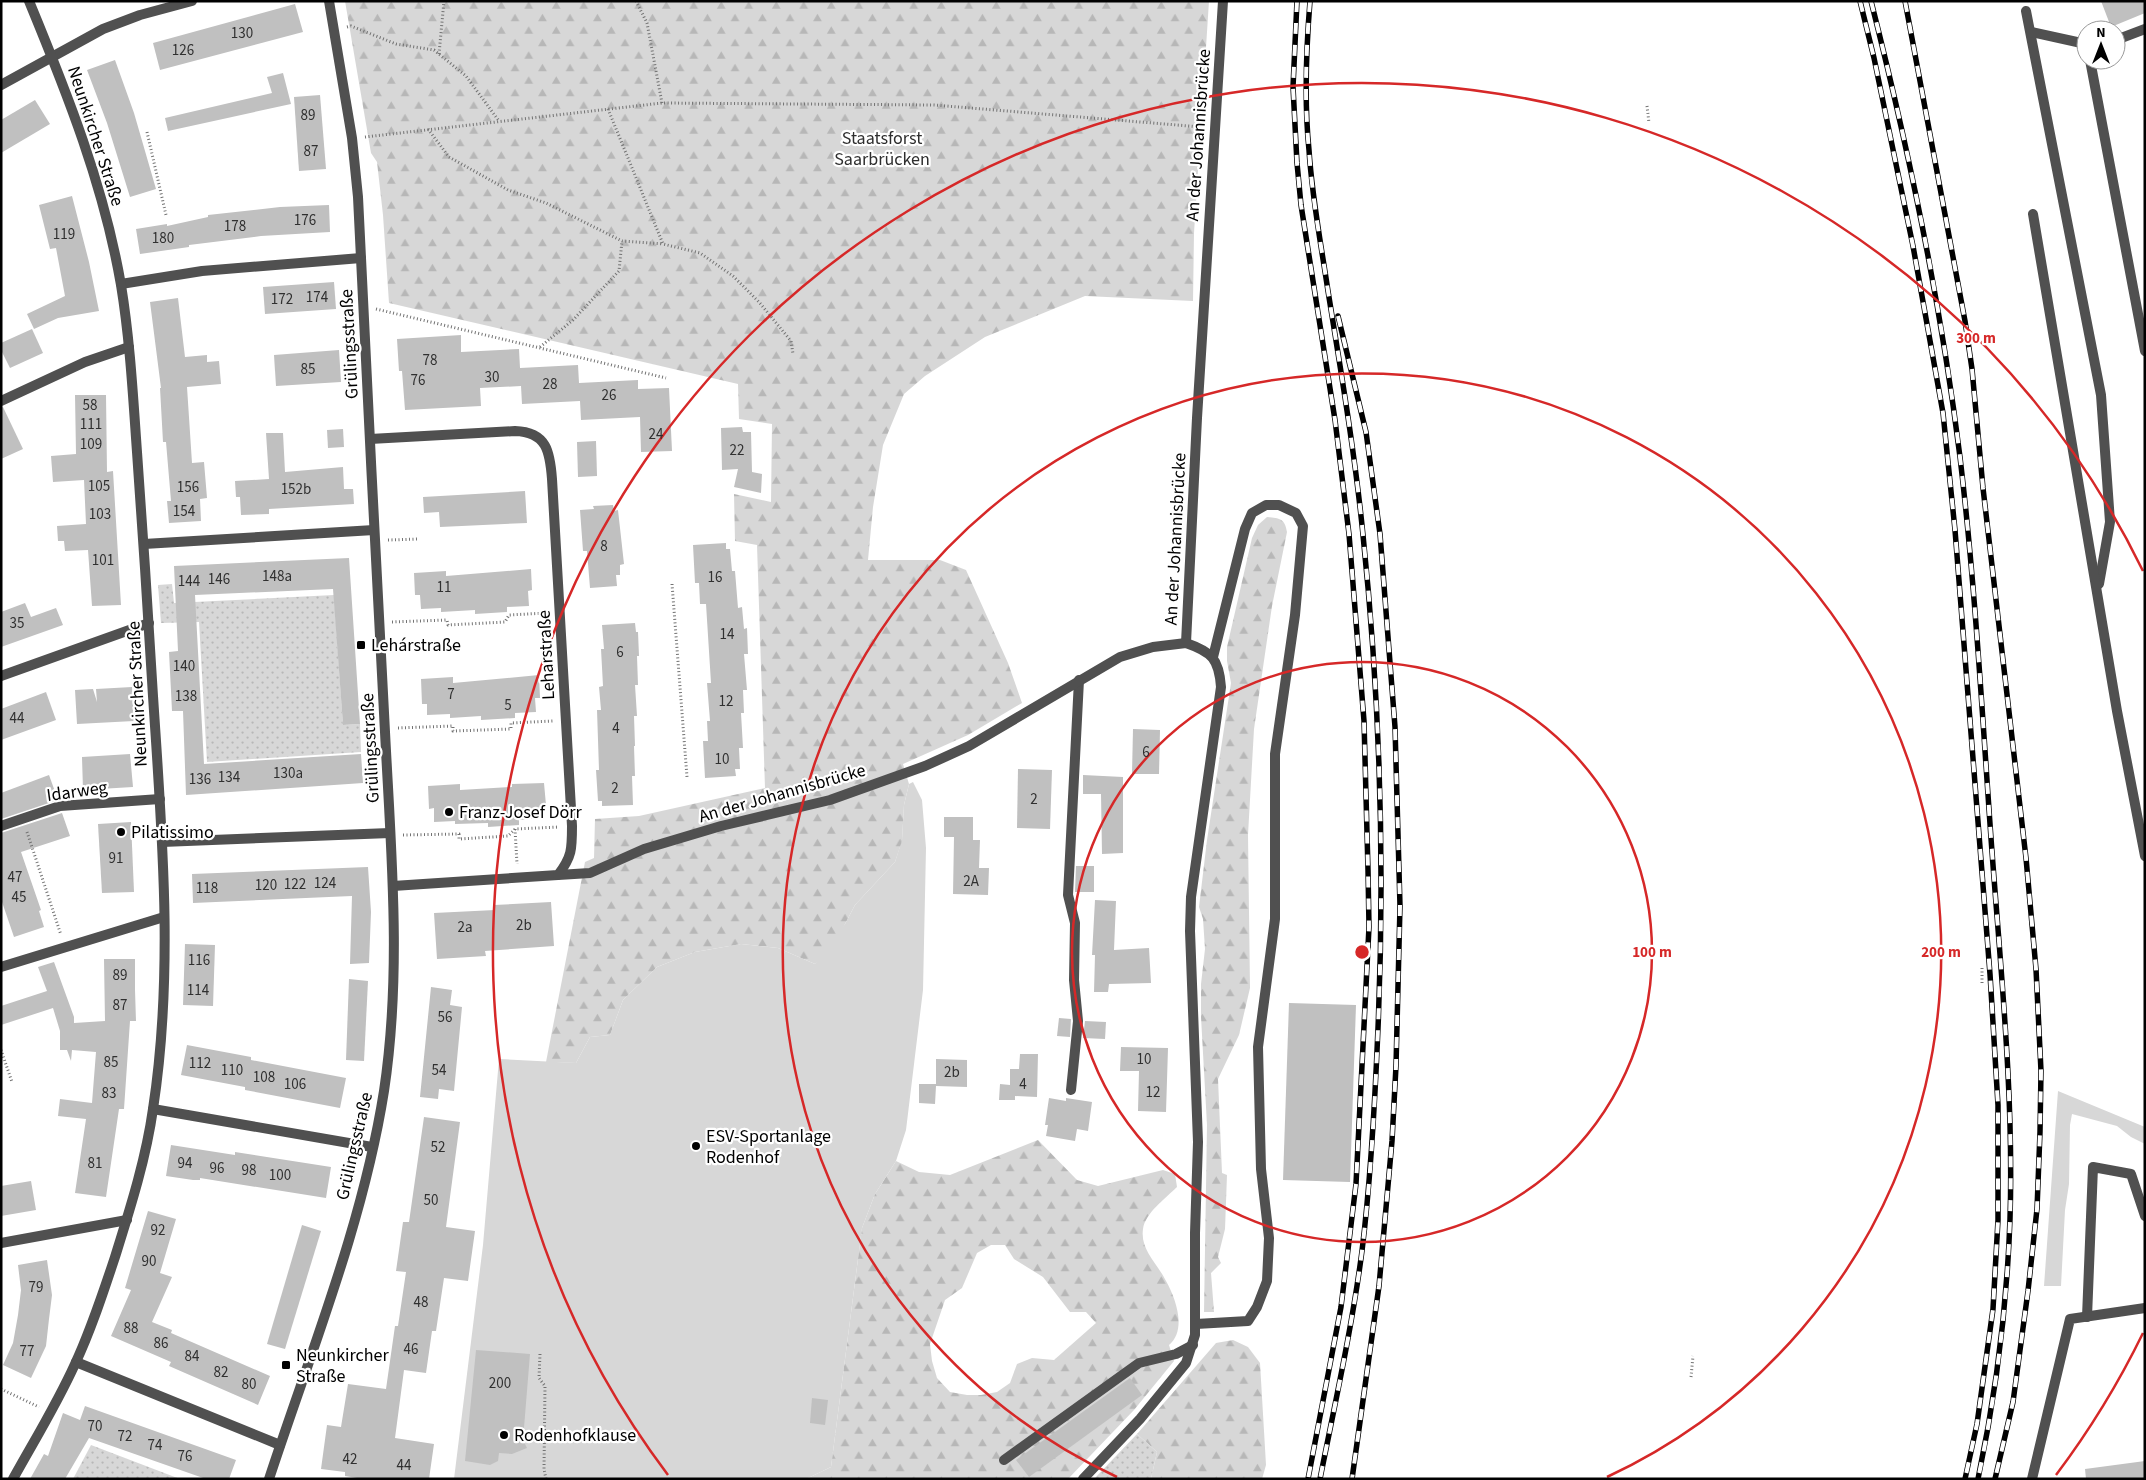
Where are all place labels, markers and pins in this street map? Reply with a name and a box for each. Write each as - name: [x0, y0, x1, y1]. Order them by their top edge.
- place label: Lehárstraße: [371, 633, 461, 658]
- marker: Lehárstraße: [355, 639, 367, 651]
- place label: Franz-Josef Dörr: [459, 800, 583, 825]
- marker: Franz-Josef Dörr: [443, 806, 455, 818]
- place label: Pilatissimo: [131, 820, 214, 845]
- marker: Pilatissimo: [115, 826, 127, 838]
- centre of rings: [1353, 943, 1371, 961]
- place label: ESV-Sportanlage Rodenhof: [706, 1124, 831, 1170]
- marker: ESV-Sportanlage Rodenhof: [690, 1140, 702, 1152]
- place label: Neunkircher Straße: [296, 1343, 390, 1389]
- marker: Neunkircher Straße: [280, 1359, 292, 1371]
- place label: Rodenhofklause: [514, 1423, 636, 1448]
- marker: Rodenhofklause: [498, 1429, 510, 1441]

